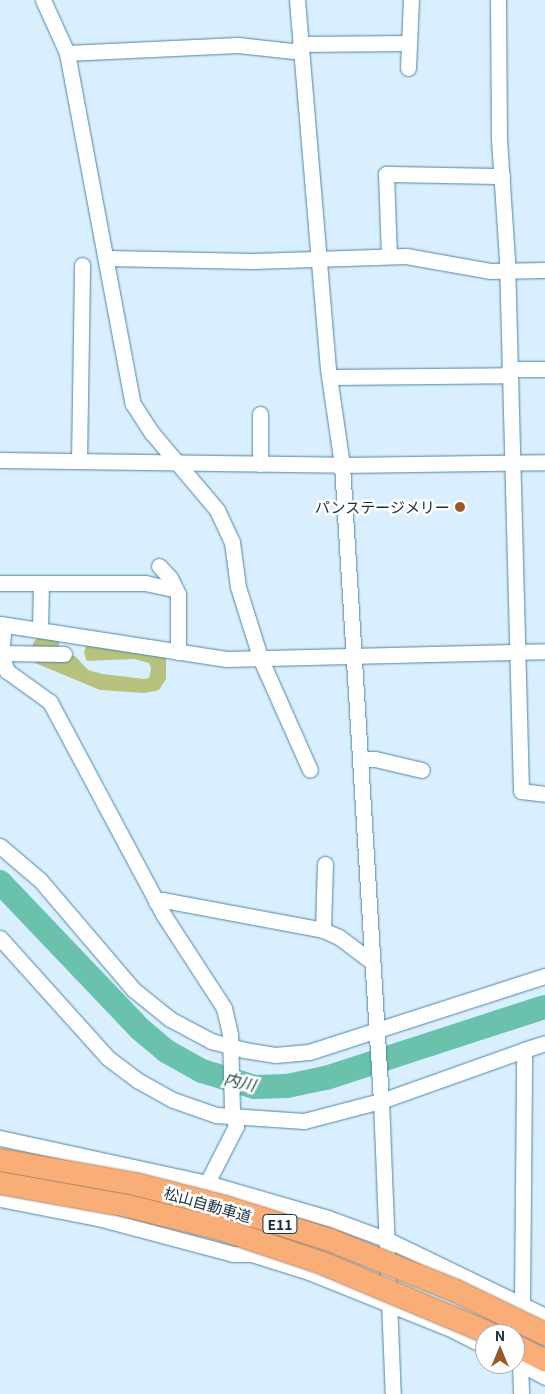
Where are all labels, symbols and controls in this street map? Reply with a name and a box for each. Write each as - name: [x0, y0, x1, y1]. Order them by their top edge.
- place label: パンステージメリー: [315, 498, 450, 516]
- marker: パンステージメリー: [454, 501, 466, 513]
- water label: 内川: [222, 1068, 258, 1094]
- street label: 松山自動車道: [162, 1183, 254, 1225]
- road number: E11: [261, 1212, 299, 1236]
- north arrow: [475, 1324, 525, 1374]
- text: N: [495, 1325, 505, 1345]

